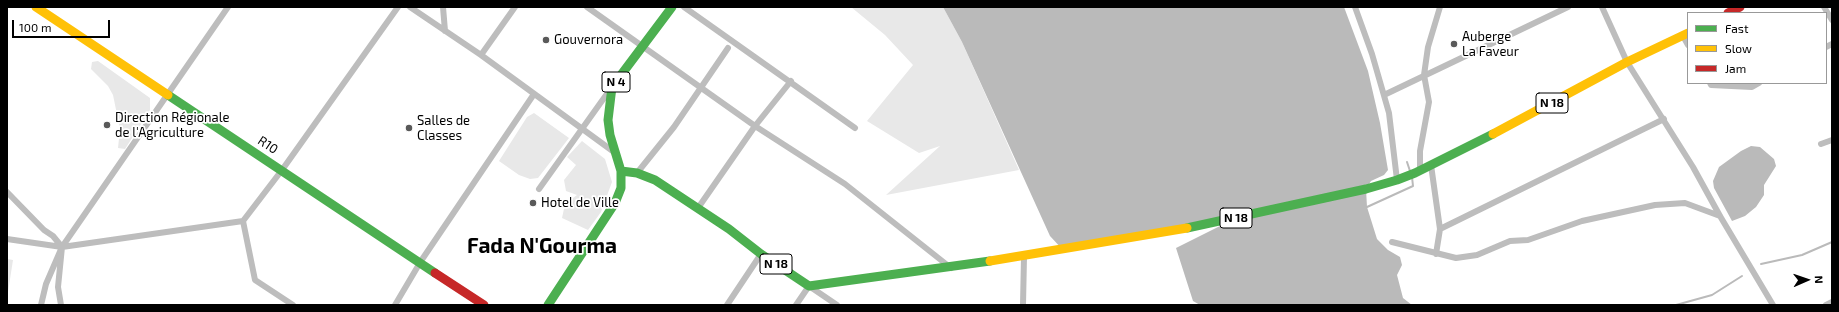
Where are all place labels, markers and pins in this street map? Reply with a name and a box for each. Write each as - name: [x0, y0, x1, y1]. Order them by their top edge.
- place label: Auberge La Faveur: [1462, 29, 1519, 60]
- place label: Gouvernora: [554, 32, 623, 48]
- marker: Gouvernora: [541, 35, 551, 45]
- marker: Auberge La Faveur: [1449, 39, 1459, 49]
- place label: Direction Régionale de l'Agriculture: [115, 110, 230, 141]
- place label: Salles de Classes: [417, 113, 470, 144]
- marker: Direction Régionale de l'Agriculture: [102, 120, 112, 130]
- marker: Salles de Classes: [404, 123, 414, 133]
- place label: Hotel de Ville: [541, 195, 619, 211]
- marker: Hotel de Ville: [528, 198, 538, 208]

